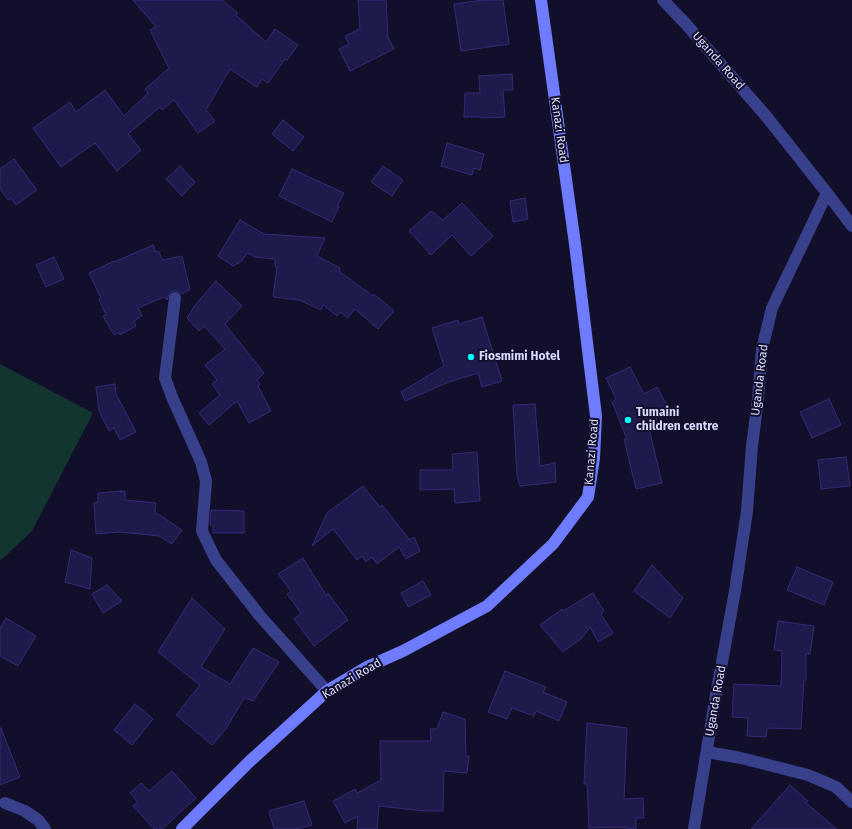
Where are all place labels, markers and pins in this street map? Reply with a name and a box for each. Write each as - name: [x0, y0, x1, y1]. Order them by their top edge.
- place label: Fiosmimi Hotel: [479, 350, 560, 364]
- marker: Fiosmimi Hotel: [466, 352, 476, 362]
- place label: Tumaini children centre: [636, 406, 718, 434]
- marker: Tumaini children centre: [623, 415, 633, 425]

